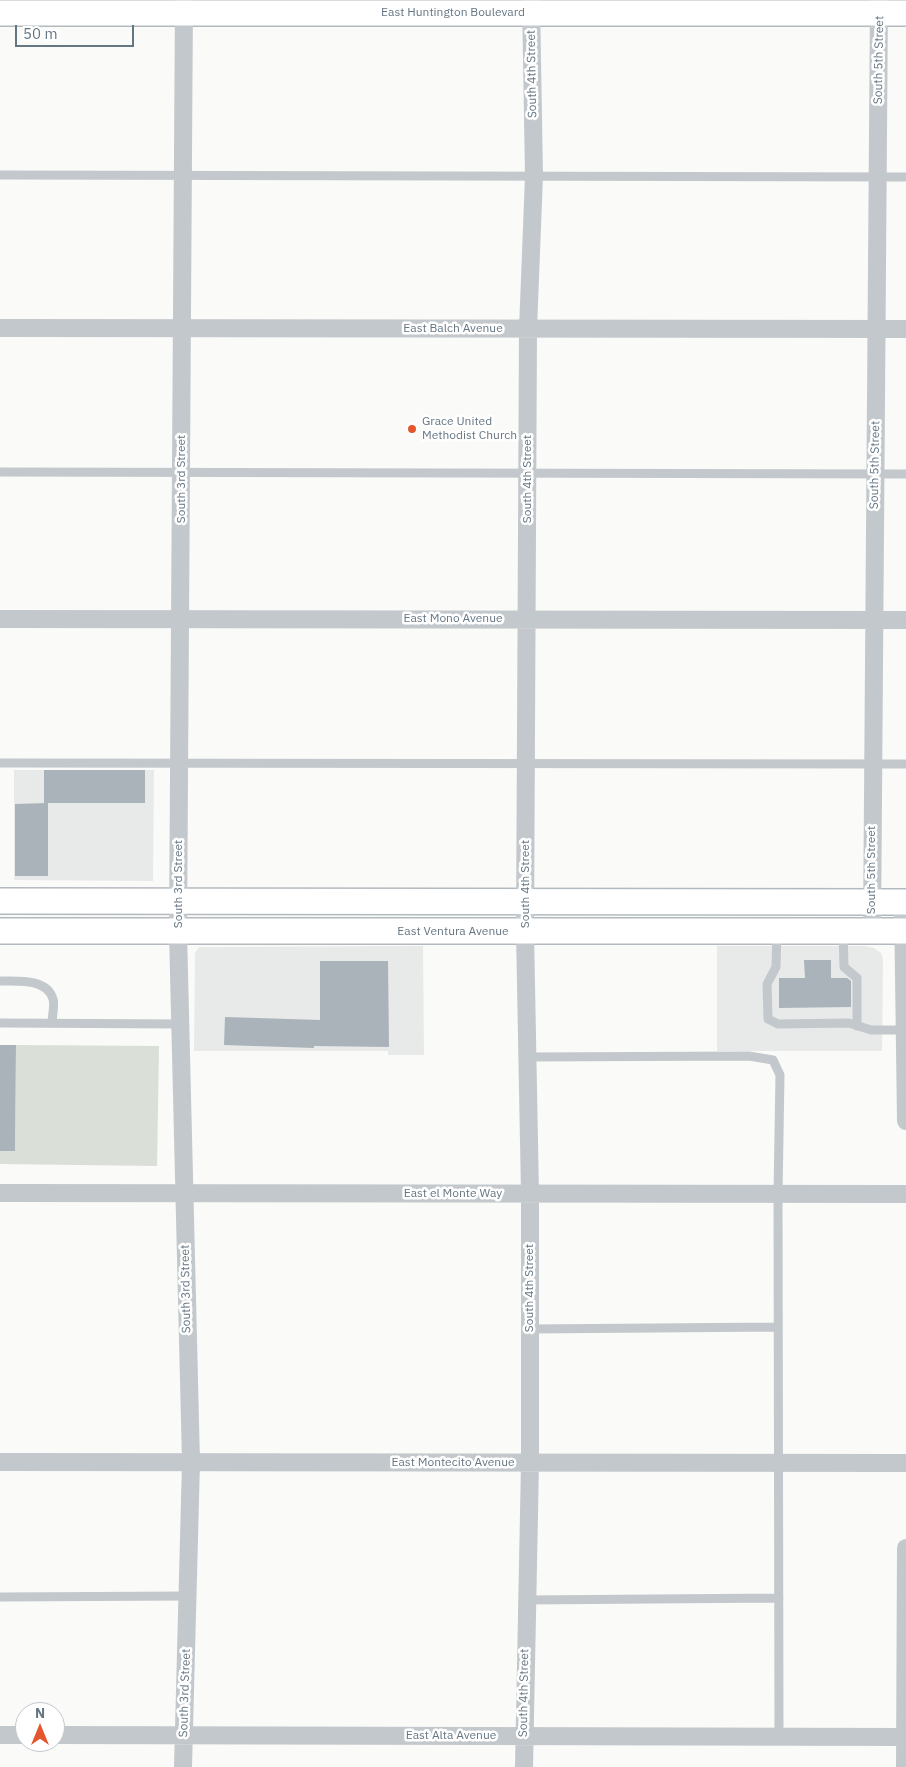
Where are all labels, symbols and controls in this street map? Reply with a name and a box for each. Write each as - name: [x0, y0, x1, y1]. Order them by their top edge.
- street label: East Huntington Boulevard: [381, 6, 525, 20]
- scale bar: [18, 15, 136, 47]
- street label: South 5th Street: [871, 16, 887, 104]
- text: 50 m: [23, 24, 58, 43]
- street label: South 4th Street: [524, 30, 540, 118]
- street label: East Balch Avenue: [403, 322, 503, 336]
- place label: Grace United Methodist Church: [422, 415, 517, 443]
- street label: South 5th Street: [867, 421, 883, 509]
- marker: Grace United Methodist Church: [406, 423, 418, 435]
- street label: South 3rd Street: [175, 435, 189, 523]
- street label: South 4th Street: [521, 435, 535, 523]
- street label: East Mono Avenue: [403, 612, 503, 626]
- street label: South 5th Street: [865, 826, 879, 914]
- street label: South 3rd Street: [172, 840, 186, 928]
- street label: South 4th Street: [519, 840, 533, 928]
- street label: East Ventura Avenue: [397, 925, 509, 939]
- street label: East el Monte Way: [404, 1187, 502, 1201]
- street label: South 4th Street: [523, 1244, 537, 1332]
- street label: South 3rd Street: [178, 1245, 194, 1333]
- street label: East Montecito Avenue: [391, 1456, 515, 1470]
- street label: South 3rd Street: [176, 1648, 194, 1738]
- street label: South 4th Street: [516, 1649, 532, 1737]
- north arrow: [15, 1702, 65, 1752]
- text: N: [35, 1704, 45, 1722]
- street label: East Alta Avenue: [406, 1729, 496, 1743]

